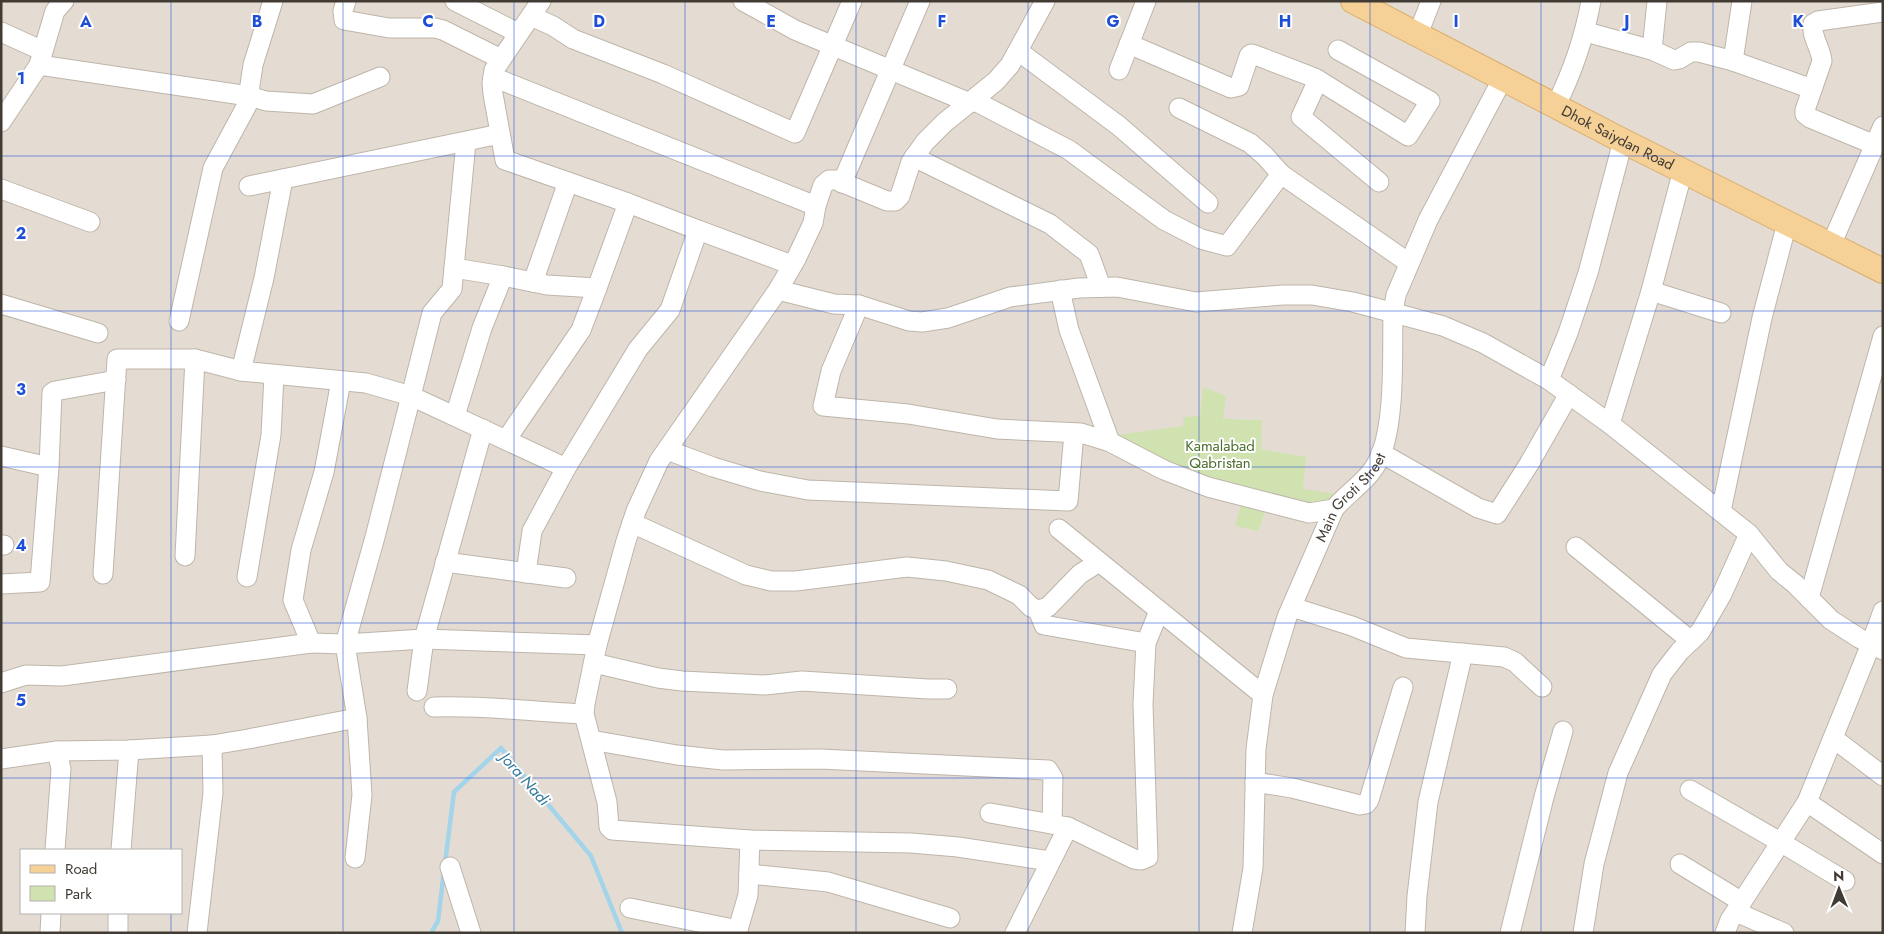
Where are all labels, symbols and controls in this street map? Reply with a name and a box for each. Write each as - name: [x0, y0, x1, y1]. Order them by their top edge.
- text: A: [79, 10, 92, 33]
- text: B: [252, 10, 262, 33]
- text: C: [422, 10, 434, 33]
- text: D: [593, 10, 605, 33]
- text: E: [766, 10, 776, 33]
- text: F: [938, 10, 946, 33]
- text: G: [1106, 10, 1120, 33]
- text: H: [1279, 10, 1291, 33]
- text: I: [1453, 10, 1459, 33]
- text: J: [1621, 10, 1630, 33]
- text: K: [1792, 10, 1804, 33]
- text: 1: [17, 67, 25, 90]
- street label: Dhok Saiydan Road: [1557, 100, 1678, 176]
- text: 2: [16, 222, 26, 245]
- text: 3: [16, 378, 26, 401]
- park label: Kamalabad Qabristan: [1185, 435, 1255, 474]
- street label: Main Groti Street: [1310, 449, 1392, 545]
- text: 4: [15, 534, 27, 557]
- text: 5: [16, 689, 26, 712]
- water label: Jora Nadi: [493, 745, 556, 812]
- legend: [20, 849, 182, 914]
- text: Road: [65, 858, 97, 880]
- north arrow: [1814, 864, 1864, 914]
- text: N: [1833, 866, 1845, 886]
- text: Park: [65, 883, 92, 905]

